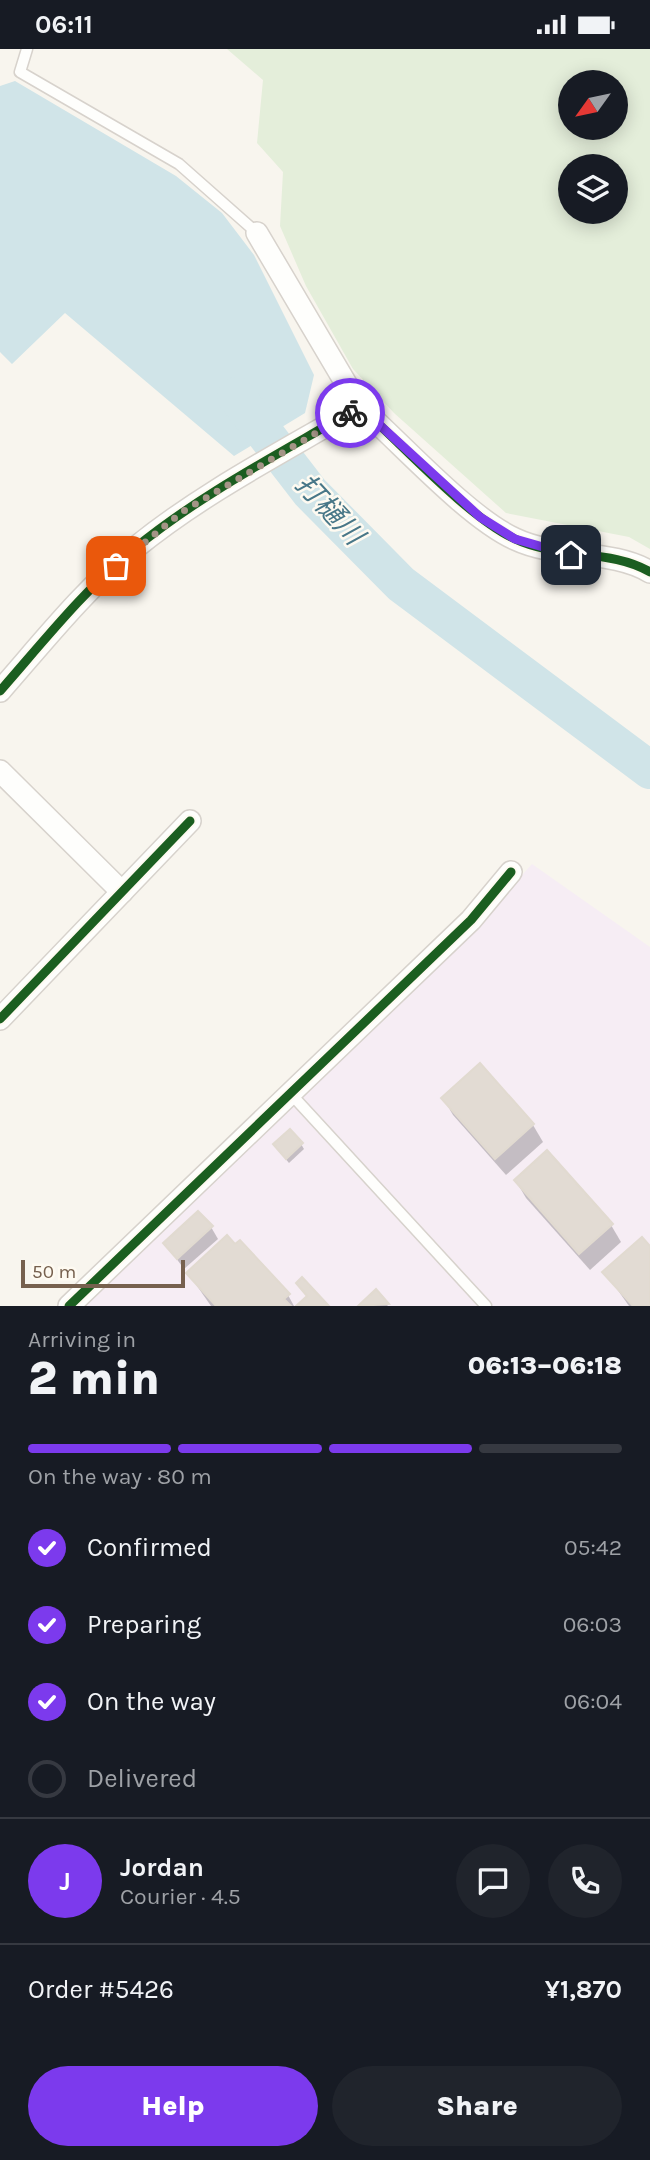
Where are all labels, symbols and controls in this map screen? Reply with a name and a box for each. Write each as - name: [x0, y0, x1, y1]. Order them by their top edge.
- text: 06:11: [35, 9, 93, 40]
- north arrow: [558, 70, 628, 140]
- map controls: [558, 70, 628, 224]
- button: layers: [558, 154, 628, 224]
- courier: [315, 378, 385, 448]
- icon: bike: [331, 394, 369, 432]
- water label: 打樋川: [289, 467, 372, 553]
- pin: [541, 525, 601, 585]
- pin: [86, 536, 146, 596]
- icon: home: [552, 536, 590, 574]
- icon: bag: [97, 547, 135, 585]
- scale bar: [21, 1257, 186, 1289]
- text: 50 m: [32, 1261, 76, 1283]
- text: Arriving in: [28, 1326, 136, 1353]
- text: 06:13–06:18: [468, 1350, 622, 1381]
- text: 2 min: [28, 1352, 160, 1406]
- text: On the way · 80 m: [28, 1463, 212, 1490]
- icon: check: [28, 1529, 66, 1567]
- text: Confirmed: [87, 1532, 212, 1563]
- text: 05:42: [564, 1534, 622, 1561]
- icon: check: [28, 1606, 66, 1644]
- text: Preparing: [87, 1609, 201, 1640]
- text: 06:03: [563, 1611, 622, 1638]
- icon: check: [28, 1683, 66, 1721]
- text: On the way: [87, 1686, 216, 1717]
- text: 06:04: [563, 1688, 622, 1715]
- text: Delivered: [87, 1763, 197, 1794]
- button: chat: [456, 1844, 530, 1918]
- button: phone: [548, 1844, 622, 1918]
- text: Jordan: [120, 1852, 204, 1883]
- text: J: [59, 1866, 71, 1897]
- text: Courier · 4.5: [120, 1883, 241, 1910]
- text: Order #5426: [28, 1974, 174, 2005]
- text: ¥1,870: [545, 1974, 622, 2005]
- button: Help: [28, 2066, 318, 2146]
- button: Share: [332, 2066, 622, 2146]

